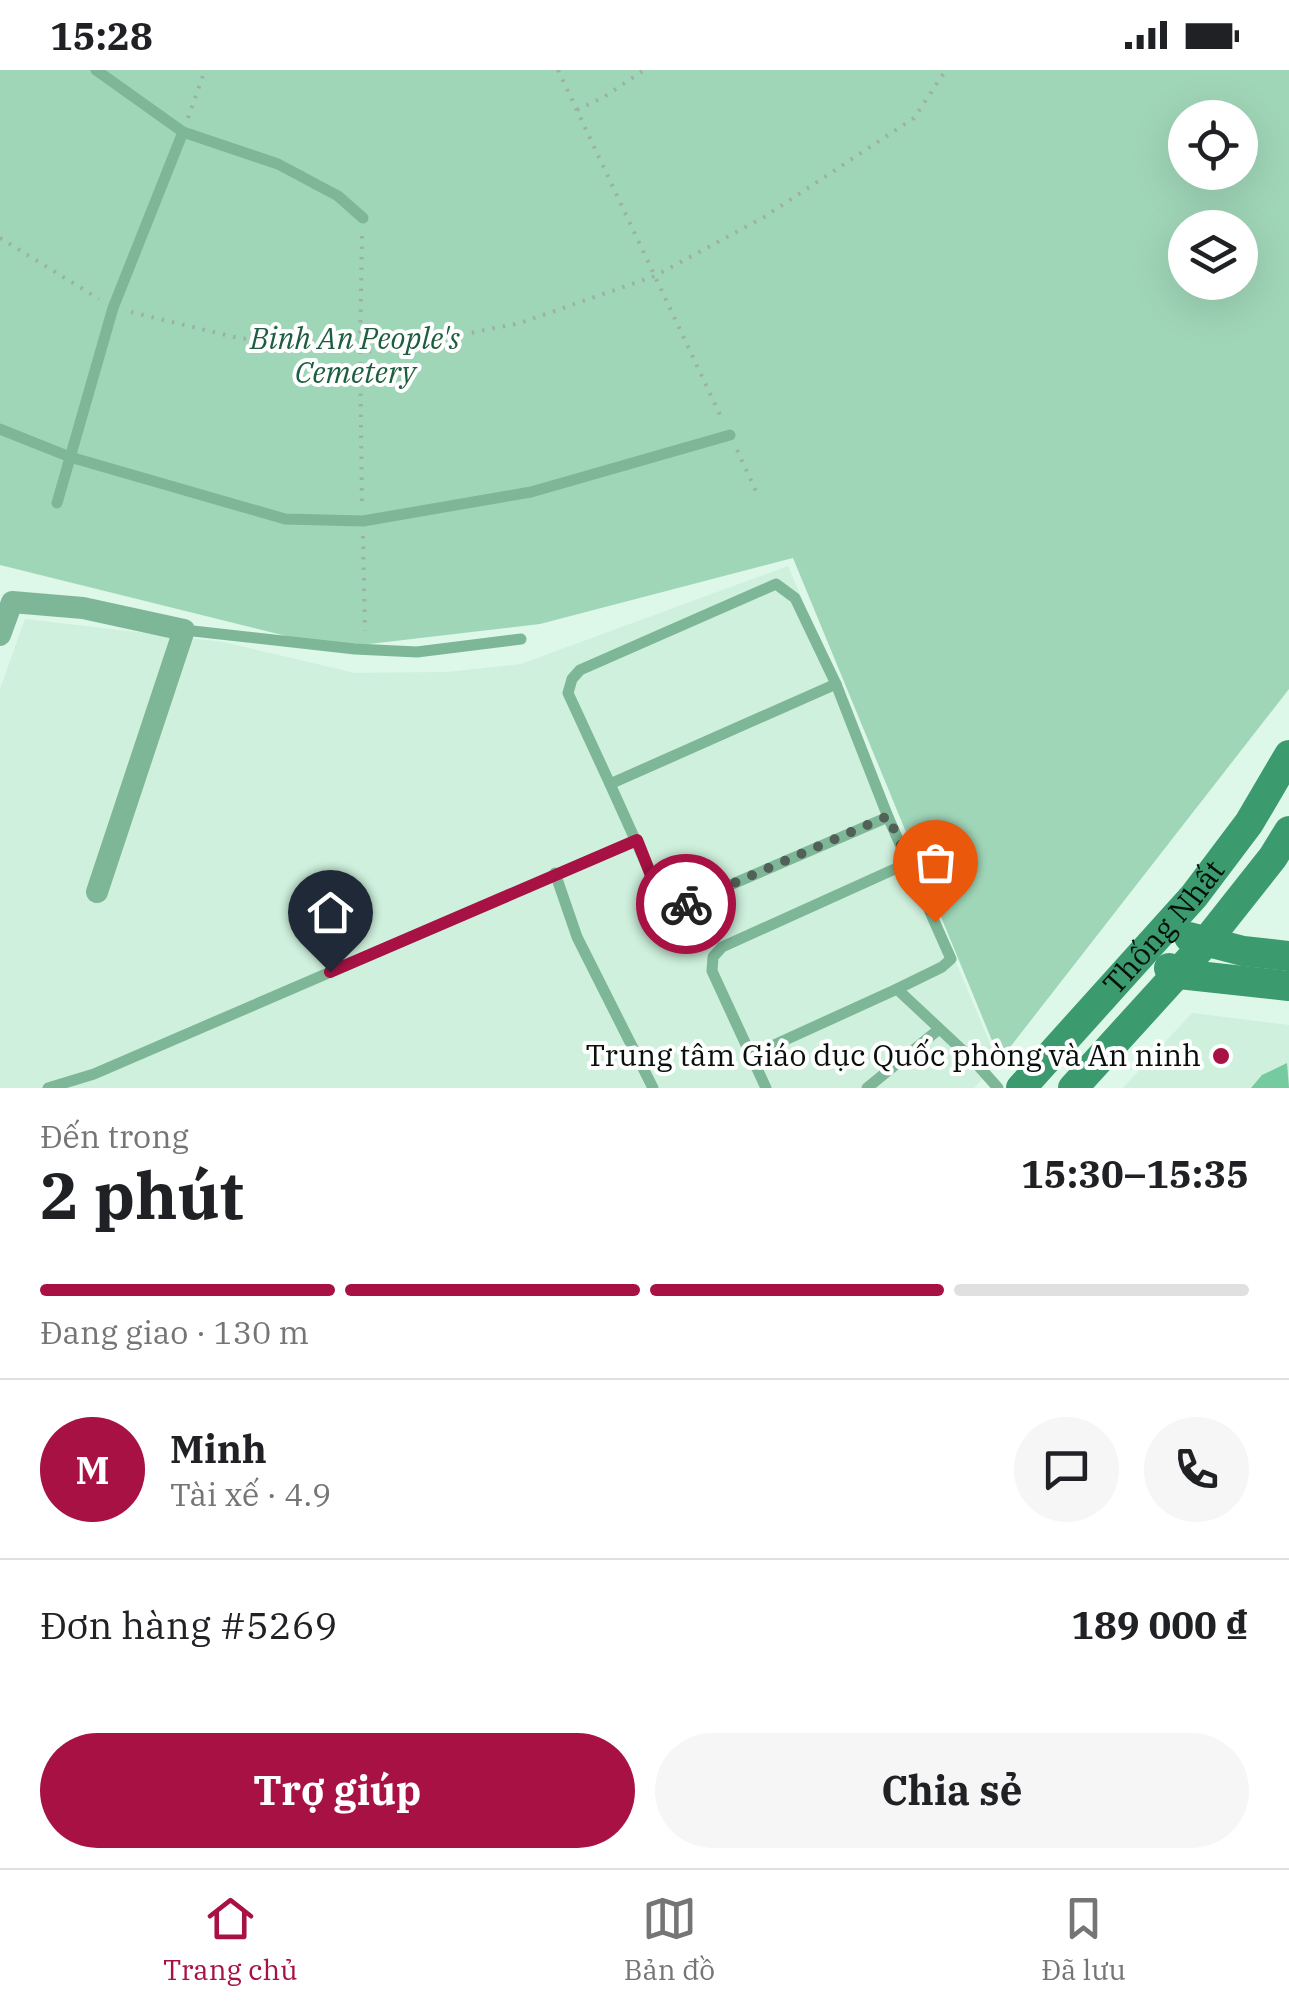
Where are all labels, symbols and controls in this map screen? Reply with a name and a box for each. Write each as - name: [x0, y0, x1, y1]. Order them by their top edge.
- text: 15:28: [50, 11, 153, 60]
- map controls: [1168, 100, 1258, 300]
- button: locate: [1168, 100, 1258, 190]
- button: layers: [1168, 210, 1258, 300]
- park label: Binh An People's Cemetery: [249, 318, 460, 391]
- pin: [893, 820, 978, 923]
- icon: bag: [908, 835, 963, 890]
- street label: Thống Nhất: [1094, 852, 1232, 1002]
- courier: [636, 854, 736, 954]
- pin: [288, 870, 373, 973]
- icon: bike: [659, 877, 714, 932]
- icon: home: [303, 885, 358, 940]
- place label: Trung tâm Giáo dục Quốc phòng và An ninh: [585, 1035, 1201, 1074]
- marker: Trung tâm Giáo dục Quốc phòng và An ninh: [1210, 1045, 1232, 1067]
- text: Đến trong: [40, 1115, 189, 1157]
- text: 15:30–15:35: [1021, 1149, 1249, 1198]
- text: 2 phút: [40, 1152, 244, 1237]
- text: Đang giao · 130 m: [40, 1311, 309, 1353]
- button: chat: [1014, 1417, 1119, 1522]
- button: phone: [1144, 1417, 1249, 1522]
- text: Minh: [170, 1424, 267, 1473]
- text: M: [75, 1445, 110, 1494]
- text: Tài xế · 4.9: [170, 1473, 331, 1515]
- text: Đơn hàng #5269: [40, 1600, 337, 1649]
- text: 189 000 ₫: [1071, 1600, 1249, 1649]
- button: Trợ giúp: [40, 1733, 635, 1848]
- button: Chia sẻ: [655, 1733, 1249, 1848]
- tab: Trang chủ: [163, 1891, 298, 1988]
- tab: Bản đồ: [624, 1891, 715, 1988]
- tab: Đã lưu: [1041, 1891, 1126, 1988]

